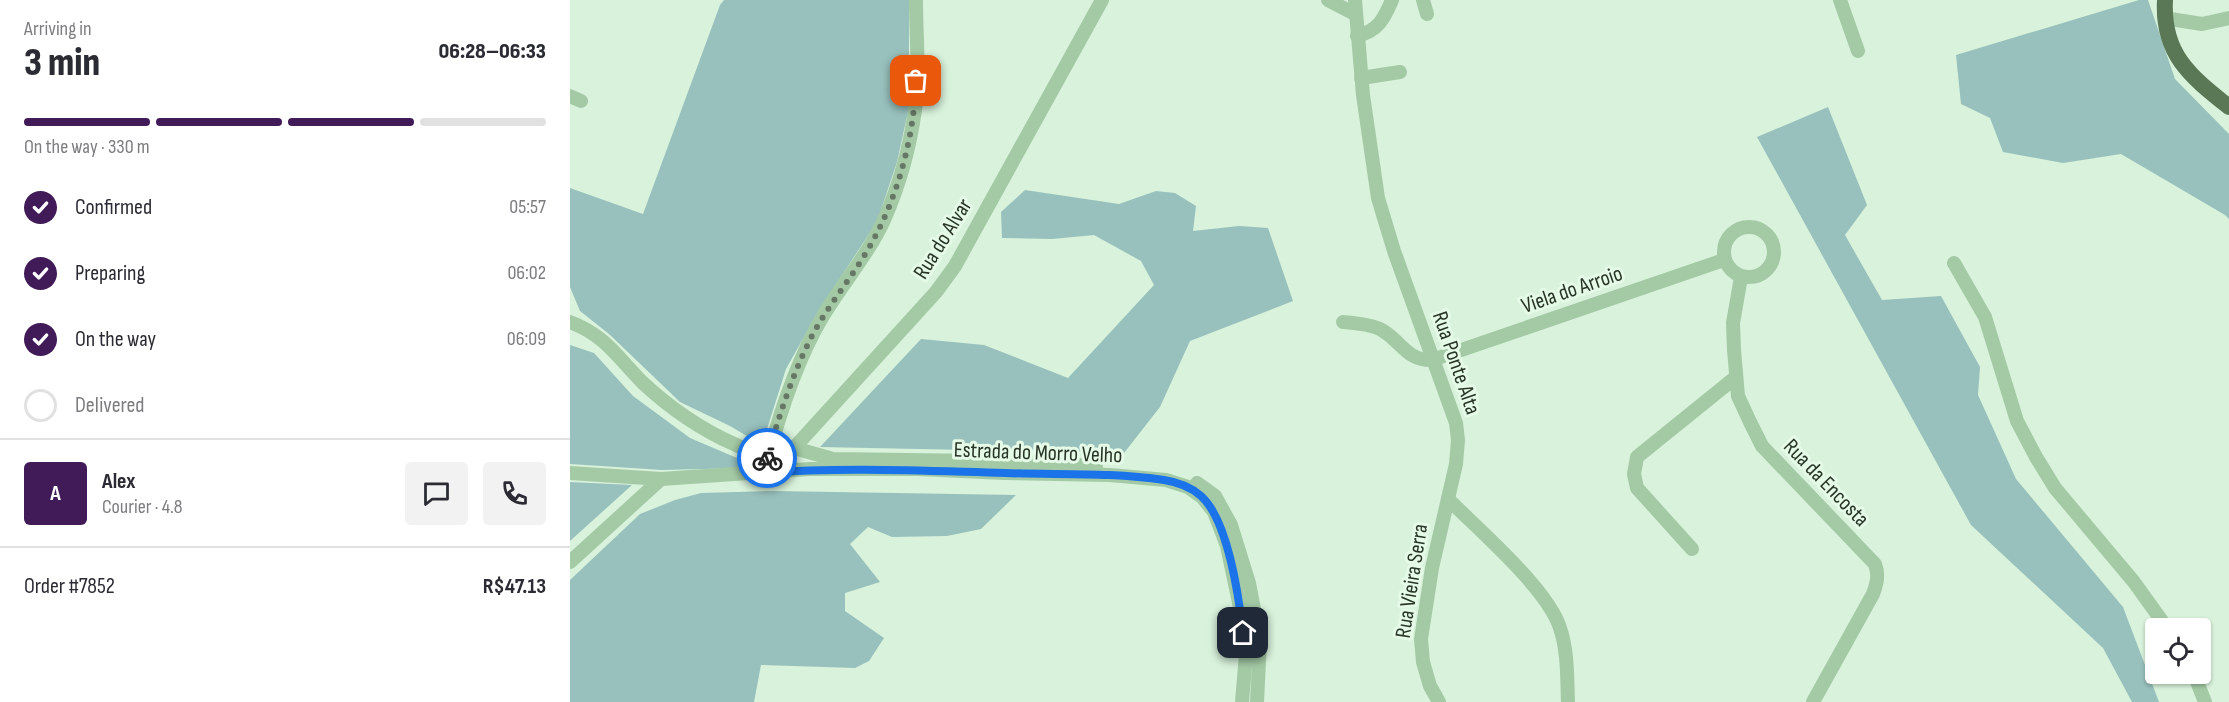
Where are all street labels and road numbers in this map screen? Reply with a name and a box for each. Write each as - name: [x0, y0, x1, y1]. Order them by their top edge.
- street label: Rua do Alvar: [908, 194, 978, 284]
- street label: Viela do Arroio: [1518, 260, 1626, 320]
- street label: Rua Ponte Alta: [1426, 308, 1486, 418]
- street label: Rua da Encosta: [1777, 433, 1875, 533]
- street label: Estrada do Morro Velho: [953, 437, 1123, 469]
- street label: Rua Vieira Serra: [1390, 522, 1434, 640]

